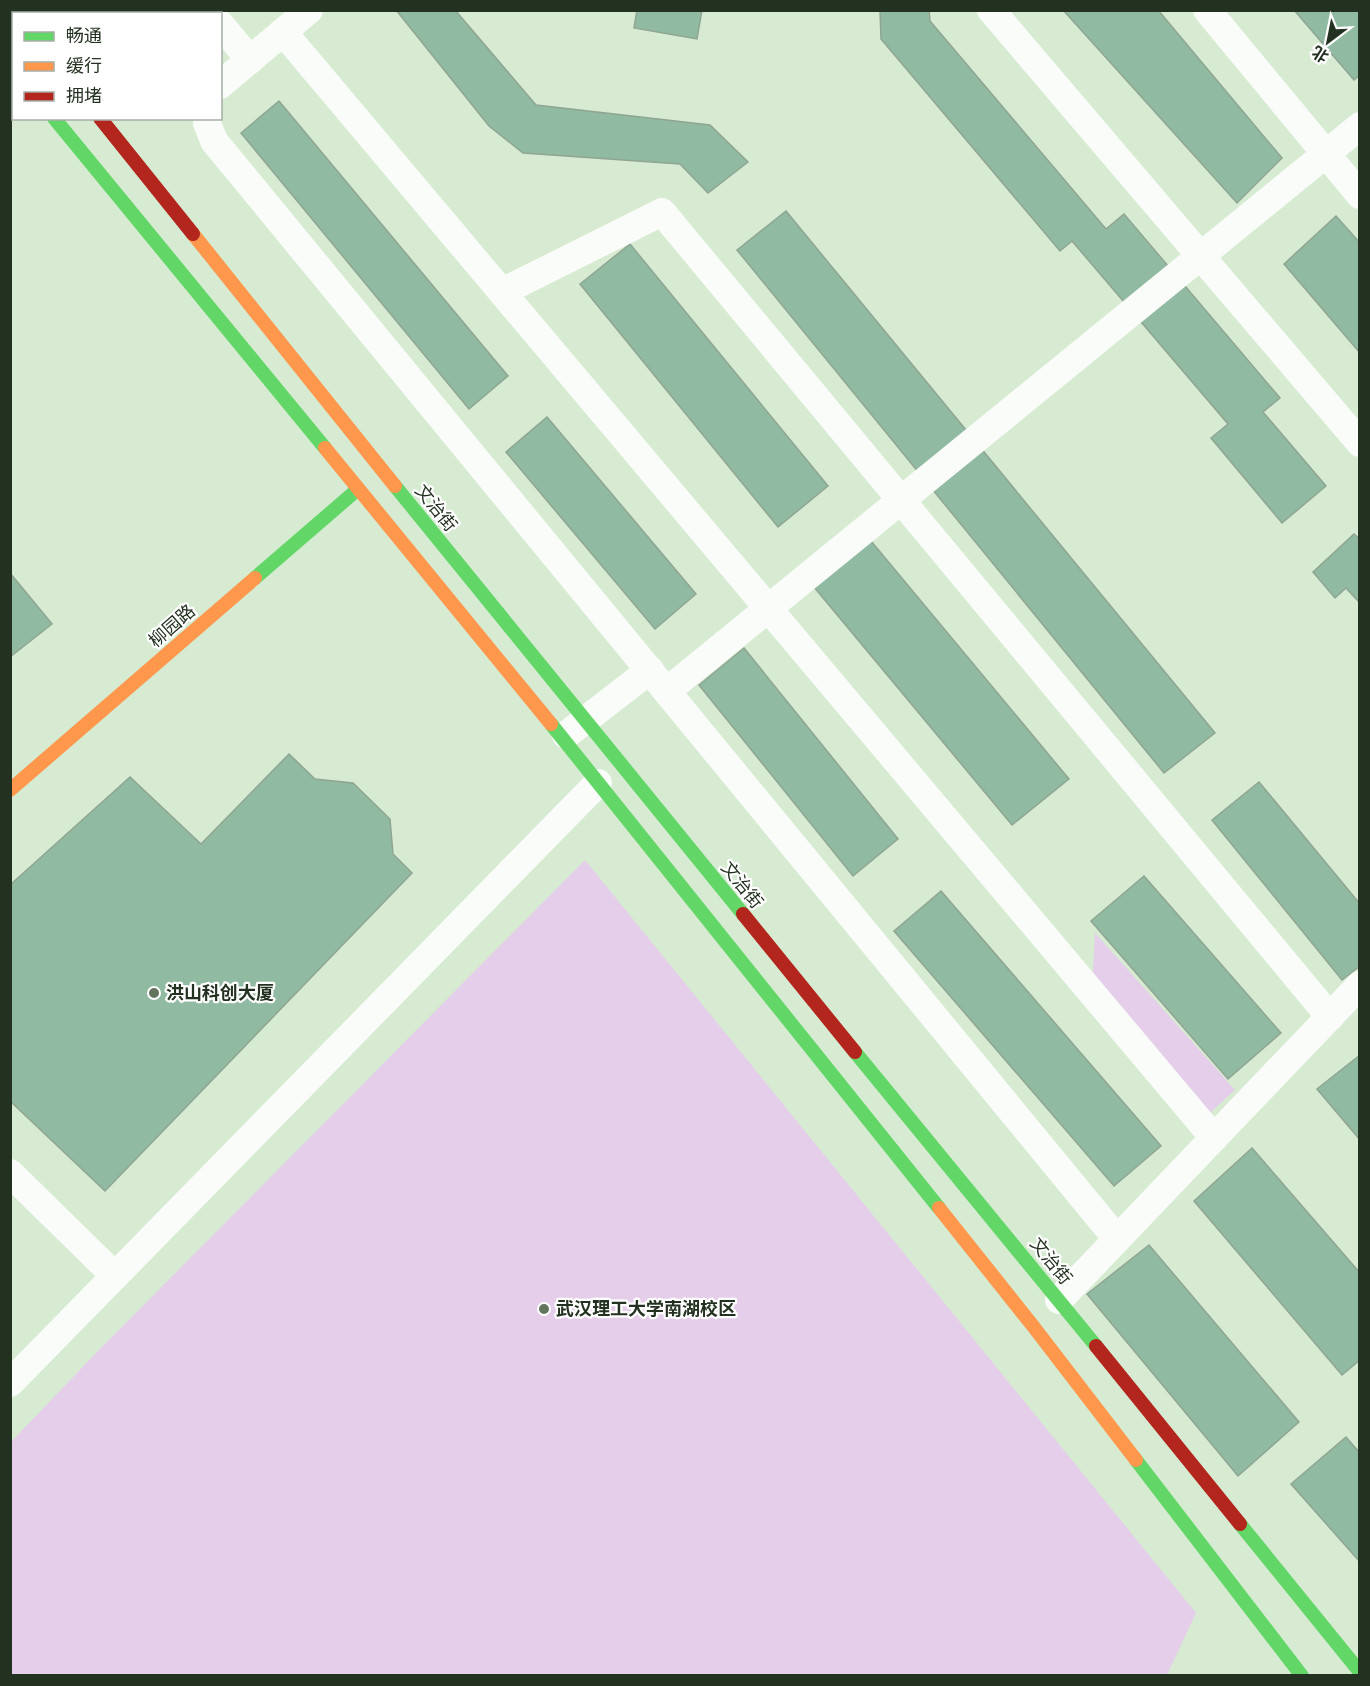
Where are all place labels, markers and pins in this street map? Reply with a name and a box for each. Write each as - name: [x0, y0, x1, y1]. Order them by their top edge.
- place label: 洪山科创大厦: [166, 982, 274, 1004]
- marker: 洪山科创大厦: [147, 986, 161, 1000]
- place label: 武汉理工大学南湖校区: [556, 1298, 736, 1320]
- marker: 武汉理工大学南湖校区: [537, 1302, 551, 1316]

